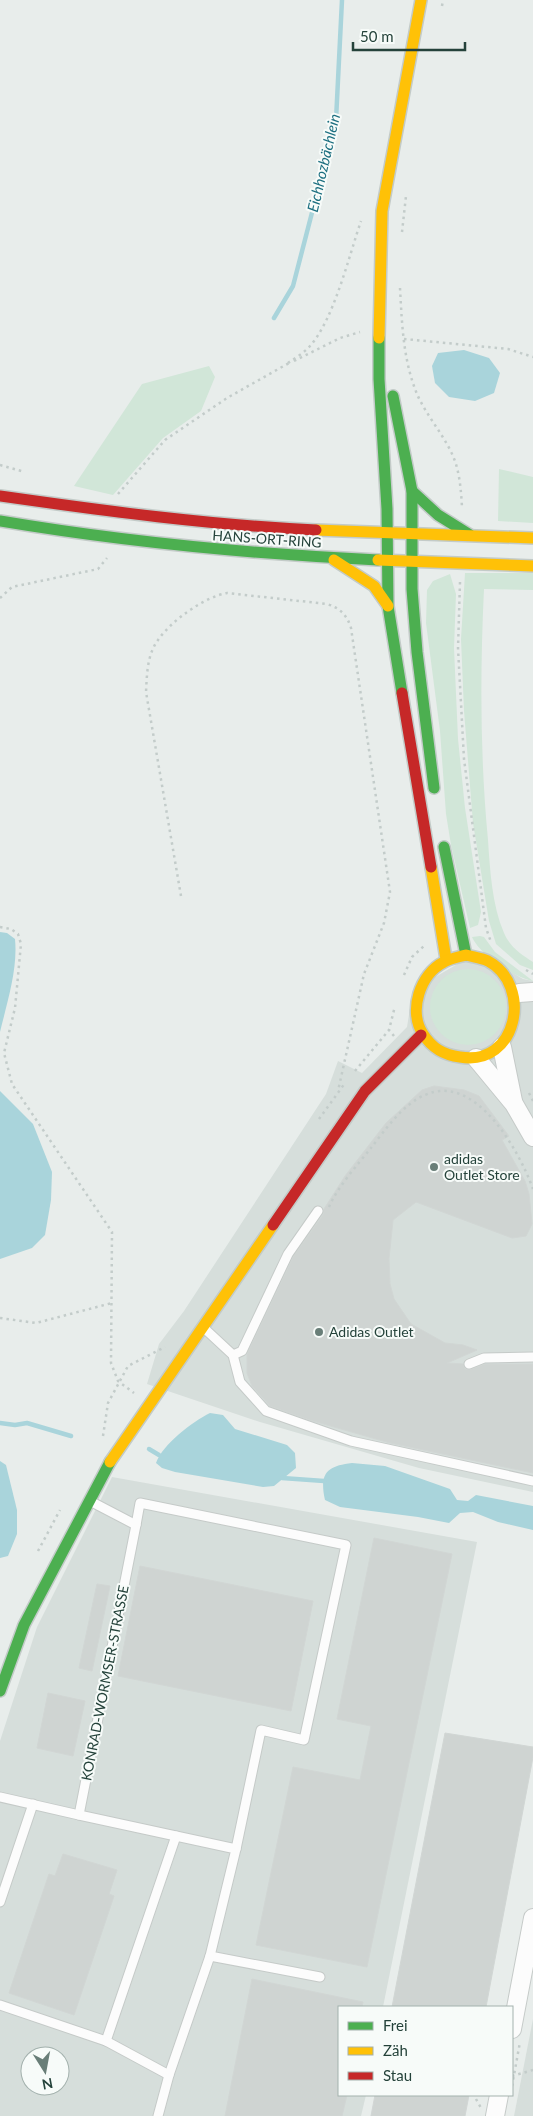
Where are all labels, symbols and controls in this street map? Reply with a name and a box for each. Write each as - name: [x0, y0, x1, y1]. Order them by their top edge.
- scale bar: [353, 20, 466, 52]
- text: 50 m: [360, 27, 394, 45]
- water label: Eichhozbächlein: [303, 112, 343, 214]
- street label: HANS-ORT-RING: [212, 526, 322, 551]
- place label: adidas Outlet Store: [444, 1150, 520, 1183]
- marker: adidas Outlet Store: [428, 1161, 440, 1173]
- place label: Adidas Outlet: [329, 1323, 414, 1340]
- marker: Adidas Outlet: [313, 1326, 325, 1338]
- street label: KONRAD-WORMSER-STRASSE: [77, 1584, 132, 1782]
- legend: [338, 2006, 513, 2096]
- text: Frei: [383, 2016, 408, 2034]
- text: Zäh: [383, 2041, 408, 2059]
- north arrow: [20, 2046, 70, 2096]
- text: Stau: [383, 2066, 412, 2084]
- text: N: [41, 2075, 54, 2094]

